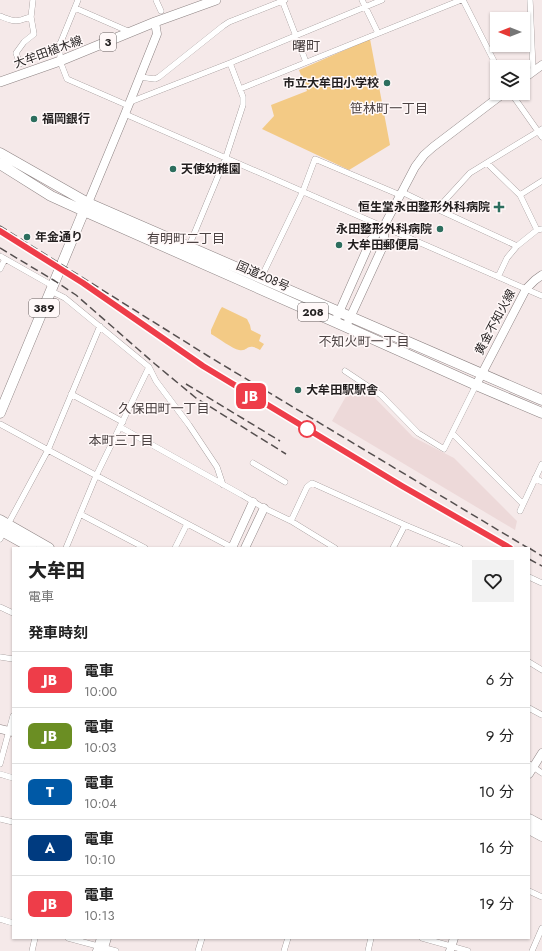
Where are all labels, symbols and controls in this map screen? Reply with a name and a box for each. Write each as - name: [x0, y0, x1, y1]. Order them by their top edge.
- north arrow: [490, 12, 530, 52]
- map controls: [490, 12, 530, 100]
- street label: 大牟田植木線: [11, 31, 85, 73]
- road number: 3: [100, 33, 116, 51]
- district label: 曙町: [292, 36, 320, 56]
- button: layers: [490, 60, 530, 100]
- place label: 市立大牟田小学校: [283, 74, 379, 92]
- marker: 市立大牟田小学校: [382, 78, 392, 88]
- district label: 笹林町一丁目: [350, 99, 428, 118]
- place label: 福岡銀行: [42, 110, 90, 128]
- marker: 福岡銀行: [29, 114, 39, 124]
- place label: 天使幼稚園: [181, 160, 241, 178]
- marker: 天使幼稚園: [168, 164, 178, 174]
- place label: 恒生堂永田整形外科病院: [358, 198, 490, 216]
- marker: 恒生堂永田整形外科病院: [493, 201, 505, 213]
- place label: 永田整形外科病院: [336, 220, 432, 238]
- marker: 永田整形外科病院: [435, 224, 445, 234]
- place label: 年金通り: [35, 228, 83, 246]
- district label: 有明町二丁目: [147, 229, 225, 248]
- marker: 年金通り: [22, 232, 32, 242]
- place label: 大牟田郵便局: [347, 236, 419, 254]
- marker: 大牟田郵便局: [334, 240, 344, 250]
- street label: 国道208号: [233, 256, 293, 296]
- street label: 黄金不知火線: [470, 286, 520, 358]
- road number: 389: [29, 299, 59, 317]
- road number: 208: [298, 303, 328, 321]
- district label: 不知火町一丁目: [318, 332, 410, 351]
- place label: 大牟田駅駅舎: [306, 381, 378, 399]
- line badge: JB: [233, 383, 269, 409]
- marker: 大牟田駅駅舎: [293, 385, 303, 395]
- text: JB: [244, 386, 258, 406]
- district label: 久保田町一丁目: [118, 399, 210, 418]
- unlabelled marker: [298, 420, 316, 438]
- district label: 本町三丁目: [88, 431, 154, 450]
- text: 大牟田: [28, 557, 85, 584]
- button: heart: [472, 560, 514, 602]
- text: 電車: [28, 587, 54, 606]
- text: 発車時刻: [28, 622, 88, 644]
- text: 電車: [84, 660, 114, 682]
- text: 6 分: [486, 669, 514, 691]
- text: JB: [43, 670, 57, 690]
- text: 10:00: [84, 682, 117, 701]
- text: 電車: [84, 716, 114, 738]
- text: 9 分: [486, 725, 514, 747]
- text: JB: [43, 726, 57, 746]
- text: 10:03: [84, 738, 116, 757]
- text: 電車: [84, 772, 114, 794]
- text: 10 分: [479, 781, 514, 803]
- text: T: [46, 782, 54, 802]
- text: 10:04: [84, 794, 117, 813]
- text: 電車: [84, 828, 114, 850]
- text: 16 分: [479, 837, 514, 859]
- text: A: [45, 838, 55, 858]
- text: 10:10: [84, 850, 115, 869]
- text: 電車: [84, 884, 114, 906]
- text: 19 分: [479, 893, 514, 915]
- text: JB: [43, 894, 57, 914]
- text: 10:13: [84, 906, 115, 925]

